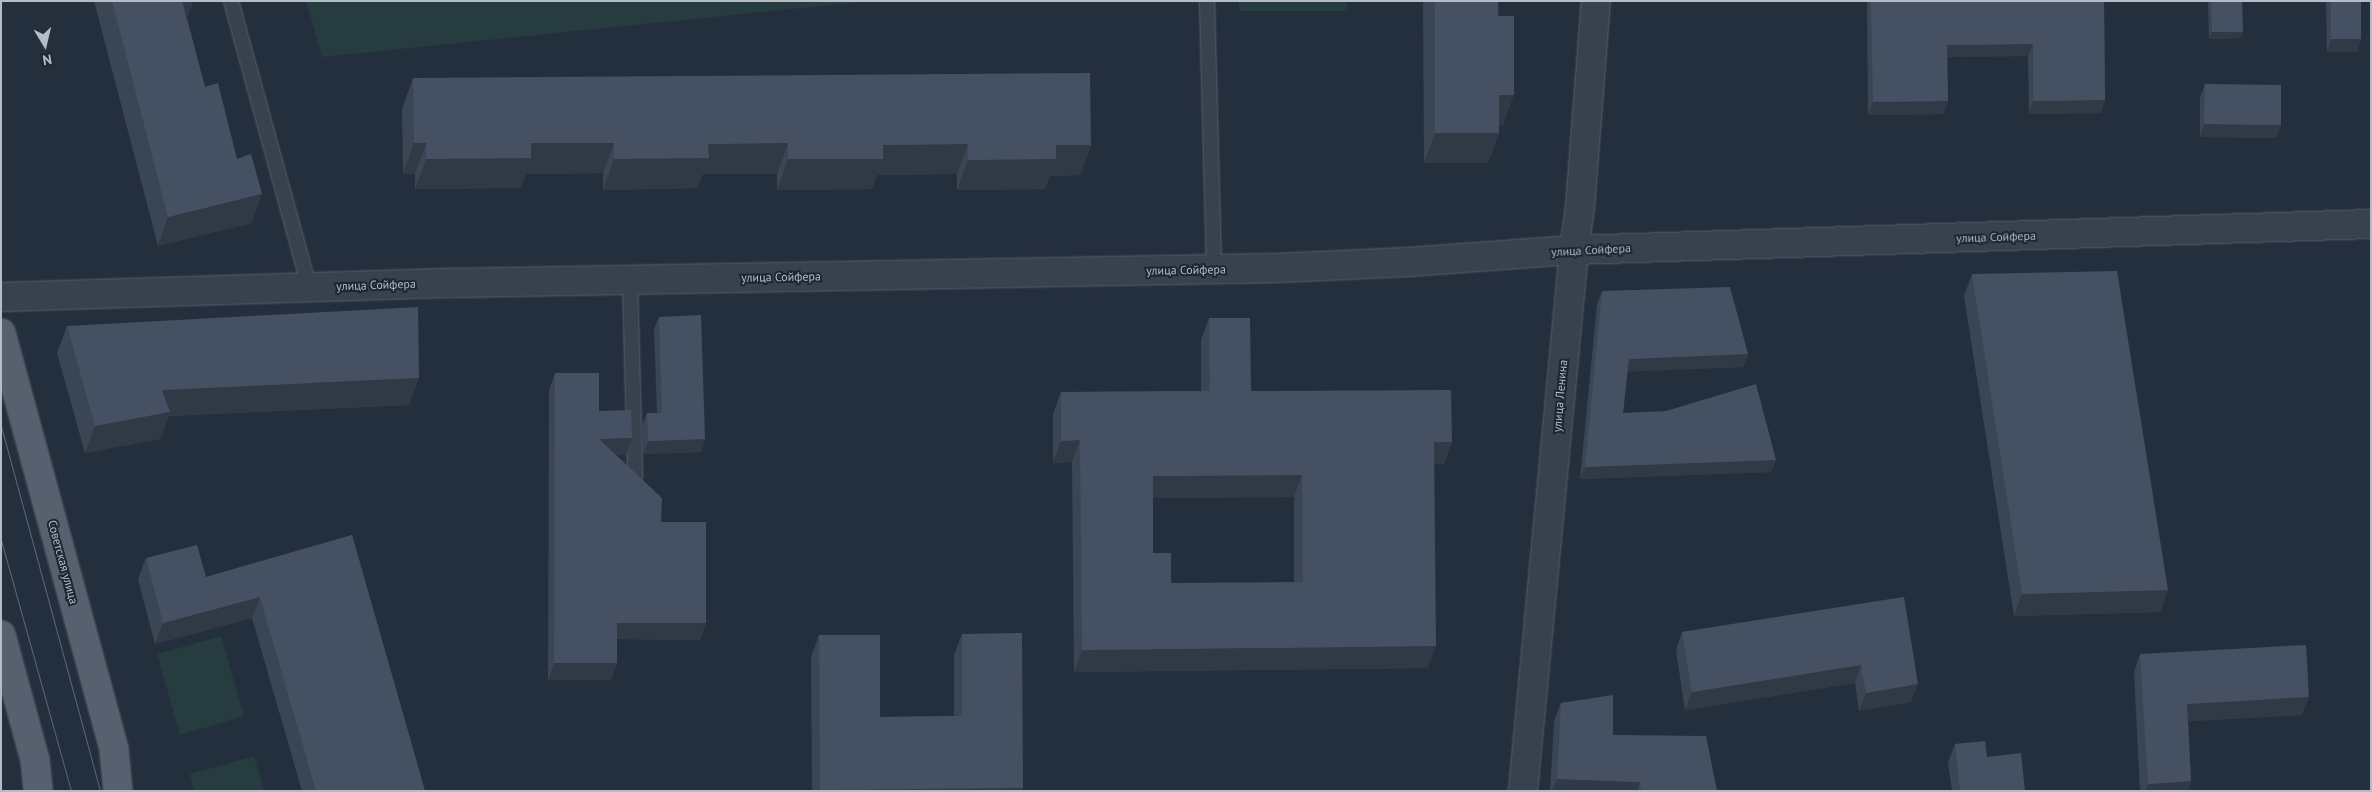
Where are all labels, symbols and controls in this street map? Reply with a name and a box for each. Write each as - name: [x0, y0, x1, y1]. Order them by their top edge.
- north arrow: [20, 20, 70, 70]
- text: N: [41, 50, 53, 69]
- street label: улица Сойфера: [1956, 228, 2036, 246]
- street label: улица Сойфера: [1551, 241, 1631, 259]
- street label: улица Сойфера: [1146, 262, 1226, 278]
- street label: улица Сойфера: [741, 269, 821, 285]
- street label: улица Сойфера: [336, 276, 416, 294]
- street label: улица Ленина: [1550, 359, 1570, 433]
- street label: Советская улица: [45, 519, 81, 605]

